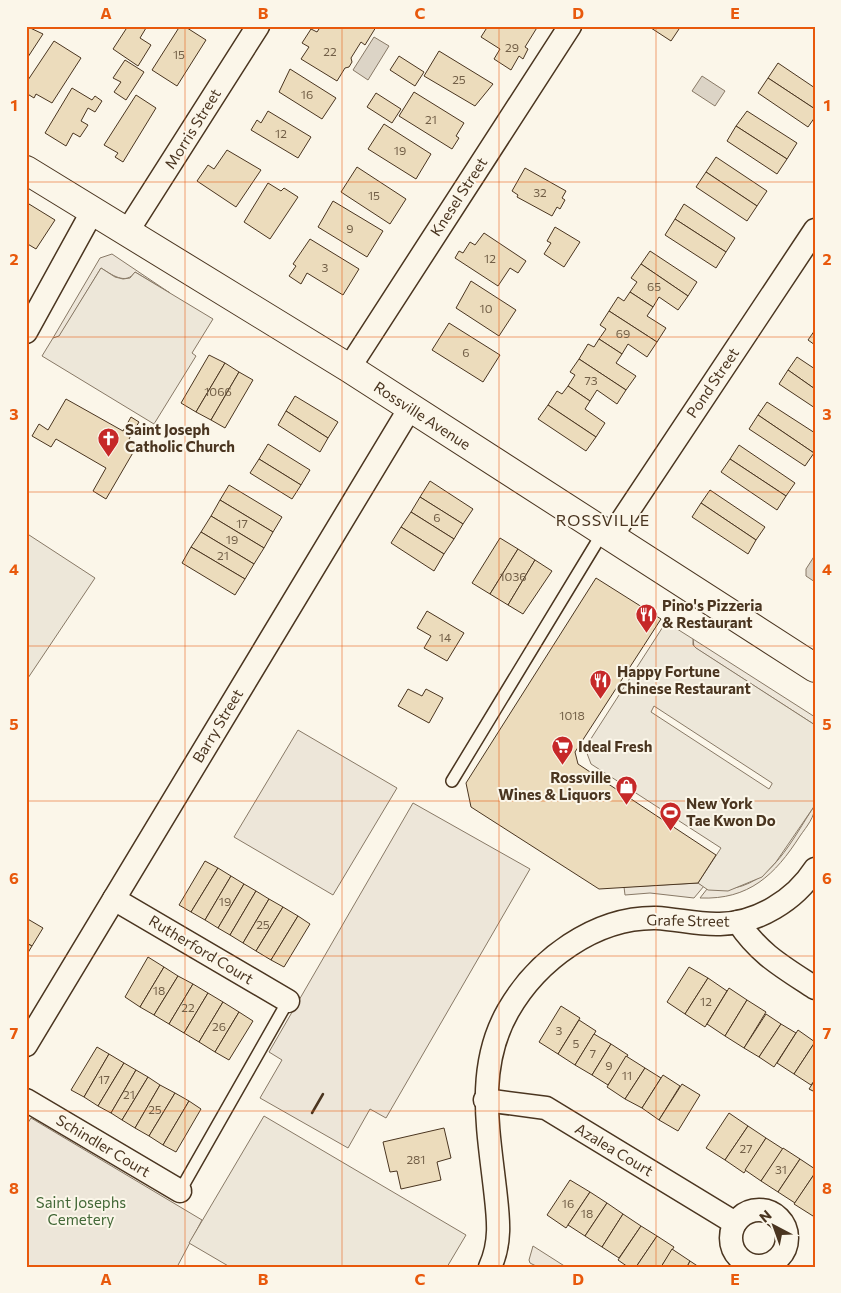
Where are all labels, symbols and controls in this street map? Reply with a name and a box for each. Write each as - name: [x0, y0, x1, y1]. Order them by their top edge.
- text: A: [100, 3, 112, 22]
- text: B: [258, 3, 269, 22]
- text: C: [415, 3, 426, 22]
- text: D: [572, 3, 584, 22]
- text: E: [730, 3, 740, 22]
- house number: 29: [505, 40, 519, 54]
- house number: 22: [323, 44, 337, 58]
- house number: 15: [173, 47, 185, 61]
- house number: 25: [452, 72, 466, 86]
- street label: Morris Street: [160, 85, 224, 172]
- house number: 16: [301, 87, 313, 101]
- text: 1: [10, 95, 18, 114]
- text: 1: [823, 95, 831, 114]
- house number: 21: [425, 112, 437, 126]
- house number: 12: [275, 126, 287, 140]
- house number: 19: [394, 143, 406, 157]
- street label: Knesel Street: [426, 154, 490, 239]
- house number: 32: [533, 185, 547, 199]
- house number: 15: [368, 188, 380, 202]
- house number: 9: [346, 221, 354, 235]
- text: 2: [9, 249, 19, 268]
- text: 2: [822, 249, 832, 268]
- house number: 12: [484, 251, 496, 265]
- house number: 3: [322, 260, 329, 274]
- house number: 65: [647, 279, 661, 293]
- house number: 10: [480, 301, 493, 315]
- house number: 69: [616, 326, 630, 340]
- street label: Pond Street: [682, 344, 742, 421]
- house number: 6: [462, 345, 470, 359]
- house number: 73: [584, 373, 598, 387]
- street label: Rossville Avenue: [371, 377, 474, 453]
- house number: 1066: [204, 384, 232, 398]
- text: 3: [9, 404, 19, 423]
- text: 3: [822, 404, 832, 423]
- place label: Saint Joseph Catholic Church: [125, 420, 235, 455]
- church icon: Saint Joseph Catholic Church: [97, 427, 121, 458]
- house number: 6: [433, 510, 441, 524]
- district label: ROSSVILLE: [556, 510, 650, 529]
- house number: 17: [236, 516, 248, 530]
- house number: 19: [226, 532, 238, 546]
- house number: 21: [217, 548, 229, 562]
- text: 4: [9, 559, 19, 578]
- text: 4: [822, 559, 832, 578]
- house number: 1036: [499, 569, 527, 583]
- place label: Pino's Pizzeria & Restaurant: [662, 596, 762, 631]
- restaurant icon: Pino's Pizzeria & Restaurant: [634, 603, 658, 634]
- house number: 14: [439, 630, 451, 644]
- place label: Happy Fortune Chinese Restaurant: [617, 662, 751, 697]
- restaurant icon: Happy Fortune Chinese Restaurant: [589, 669, 613, 700]
- street label: Barry Street: [188, 685, 246, 765]
- house number: 1018: [559, 708, 585, 722]
- text: 5: [9, 714, 19, 733]
- text: 5: [822, 714, 832, 733]
- supermarket icon: Ideal Fresh: [550, 735, 574, 766]
- place label: Ideal Fresh: [578, 737, 652, 755]
- place label: Rossville Wines & Liquors: [498, 768, 611, 803]
- shop icon: Rossville Wines & Liquors: [615, 775, 639, 806]
- place label: New York Tae Kwon Do: [686, 794, 776, 829]
- sports icon: New York Tae Kwon Do: [658, 801, 682, 832]
- text: 6: [9, 868, 19, 887]
- text: 6: [822, 868, 832, 887]
- house number: 19: [219, 894, 231, 908]
- street label: Grafe Street: [646, 910, 730, 930]
- street label: Rutherford Court: [146, 911, 257, 987]
- house number: 25: [256, 917, 270, 931]
- house number: 18: [153, 983, 165, 997]
- house number: 12: [700, 994, 712, 1008]
- house number: 22: [181, 1000, 195, 1014]
- house number: 26: [212, 1019, 226, 1033]
- text: 7: [10, 1023, 19, 1042]
- house number: 3: [556, 1023, 563, 1037]
- text: 7: [823, 1023, 832, 1042]
- house number: 5: [573, 1036, 580, 1050]
- house number: 7: [590, 1046, 596, 1060]
- house number: 9: [605, 1058, 613, 1072]
- house number: 11: [622, 1068, 632, 1082]
- house number: 17: [98, 1072, 110, 1086]
- house number: 21: [123, 1087, 135, 1101]
- house number: 25: [148, 1102, 162, 1116]
- street label: Schindler Court: [53, 1110, 154, 1180]
- street label: Azalea Court: [572, 1119, 657, 1179]
- house number: 27: [740, 1141, 752, 1155]
- house number: 281: [406, 1152, 426, 1166]
- house number: 31: [775, 1162, 787, 1176]
- text: 8: [9, 1178, 19, 1197]
- text: 8: [822, 1178, 832, 1197]
- park label: Saint Josephs Cemetery: [36, 1193, 126, 1228]
- house number: 16: [562, 1196, 574, 1210]
- north arrow: [748, 1200, 798, 1250]
- house number: 18: [581, 1206, 593, 1220]
- text: N: [756, 1206, 775, 1226]
- text: A: [100, 1269, 112, 1288]
- text: B: [258, 1269, 269, 1288]
- text: C: [415, 1269, 426, 1288]
- text: D: [572, 1269, 584, 1288]
- text: E: [730, 1269, 740, 1288]

